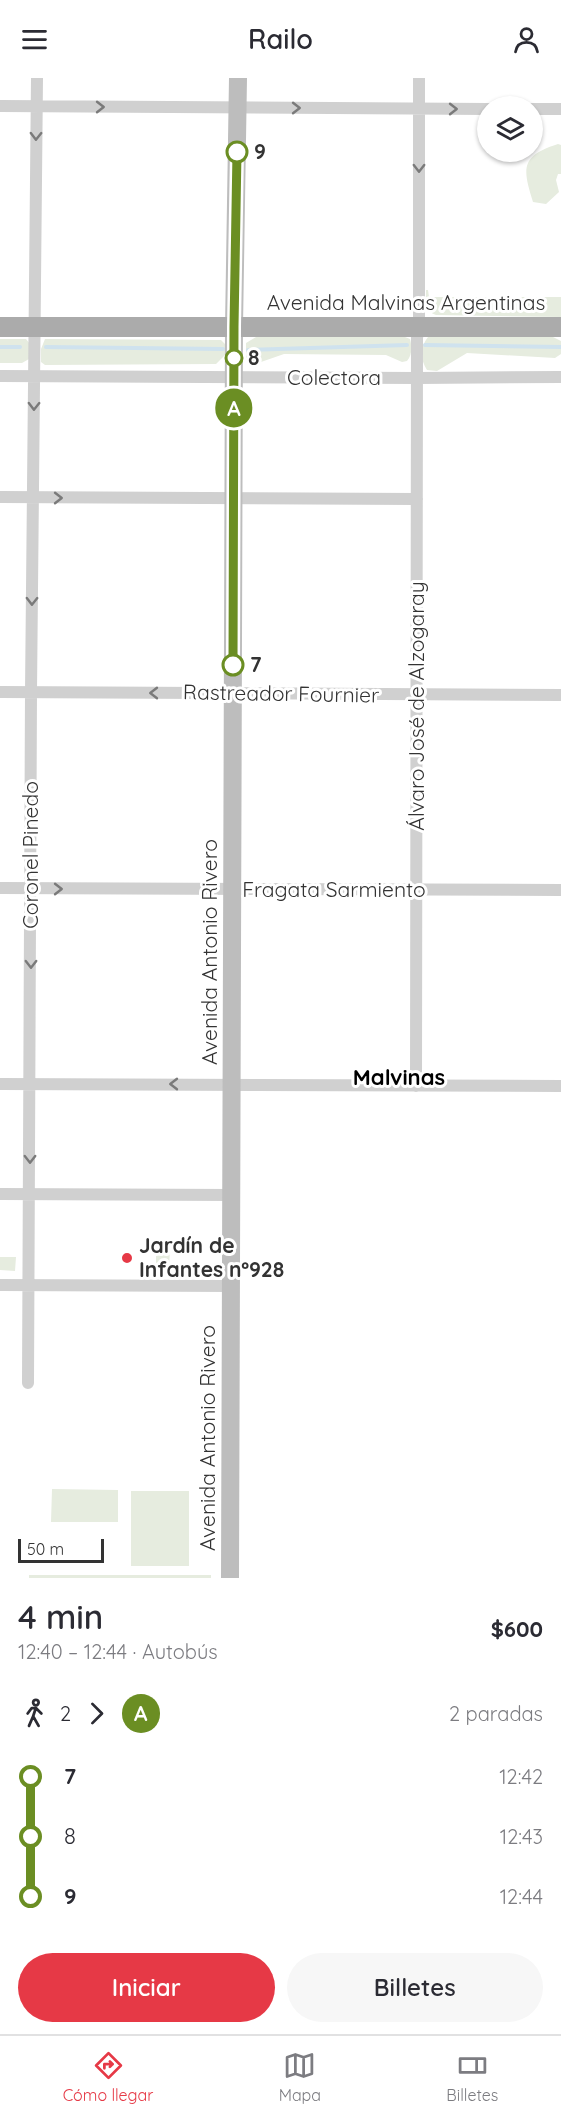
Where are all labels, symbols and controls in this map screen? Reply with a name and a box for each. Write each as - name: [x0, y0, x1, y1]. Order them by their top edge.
- text: Railo: [248, 22, 313, 56]
- icon: menu: [18, 23, 51, 56]
- icon: person: [510, 23, 543, 56]
- map controls: [477, 96, 543, 162]
- button: layers: [477, 96, 543, 162]
- one-way arrow: [96, 101, 105, 113]
- one-way arrow: [292, 102, 301, 114]
- one-way arrow: [449, 103, 458, 115]
- one-way arrow: [30, 132, 42, 141]
- place label: 9: [254, 138, 266, 164]
- marker: 9: [226, 141, 248, 163]
- one-way arrow: [413, 163, 425, 172]
- street label: Avenida Malvinas Argentinas: [267, 289, 545, 315]
- place label: 8: [248, 344, 260, 370]
- marker: 8: [225, 349, 243, 367]
- street label: Colectora: [287, 364, 381, 390]
- line badge: A: [214, 388, 254, 428]
- text: A: [227, 395, 241, 421]
- one-way arrow: [28, 402, 40, 411]
- one-way arrow: [54, 492, 63, 504]
- street label: Álvaro José de Alzogaray: [403, 581, 429, 831]
- one-way arrow: [26, 597, 38, 606]
- place label: 7: [250, 651, 262, 677]
- marker: 7: [222, 654, 244, 676]
- street label: Rastreador Fournier: [183, 678, 379, 708]
- one-way arrow: [149, 687, 158, 699]
- street label: Coronel Pinedo: [17, 781, 43, 929]
- street label: Avenida Antonio Rivero: [196, 839, 222, 1065]
- street label: Fragata Sarmiento: [242, 876, 426, 902]
- one-way arrow: [54, 883, 63, 895]
- one-way arrow: [25, 960, 37, 969]
- district label: Malvinas: [353, 1063, 445, 1091]
- one-way arrow: [169, 1078, 178, 1090]
- one-way arrow: [24, 1155, 36, 1164]
- place label: Jardín de Infantes nº928: [139, 1232, 284, 1282]
- marker: Jardín de Infantes nº928: [120, 1251, 134, 1265]
- street label: Avenida Antonio Rivero: [194, 1325, 220, 1551]
- scale bar: [18, 1536, 104, 1564]
- text: 50 m: [27, 1539, 64, 1559]
- text: 4 min: [18, 1596, 103, 1637]
- text: $600: [491, 1615, 543, 1643]
- text: 12:40 – 12:44 · Autobús: [18, 1639, 218, 1664]
- icon: walk: [18, 1697, 51, 1730]
- icon: forward: [80, 1697, 113, 1730]
- text: A: [134, 1700, 148, 1726]
- text: 2: [60, 1701, 71, 1726]
- text: 2 paradas: [449, 1701, 543, 1726]
- text: 7: [64, 1762, 76, 1790]
- text: 12:42: [499, 1764, 543, 1789]
- text: 8: [64, 1822, 76, 1850]
- text: 12:43: [500, 1824, 543, 1849]
- text: 9: [64, 1882, 77, 1910]
- text: 12:44: [500, 1884, 543, 1909]
- button: Iniciar: [18, 1953, 275, 2022]
- button: Billetes: [287, 1953, 543, 2022]
- tab: Cómo llegar: [63, 2049, 153, 2105]
- tab: Mapa: [279, 2049, 321, 2105]
- tab: Billetes: [446, 2049, 498, 2105]

